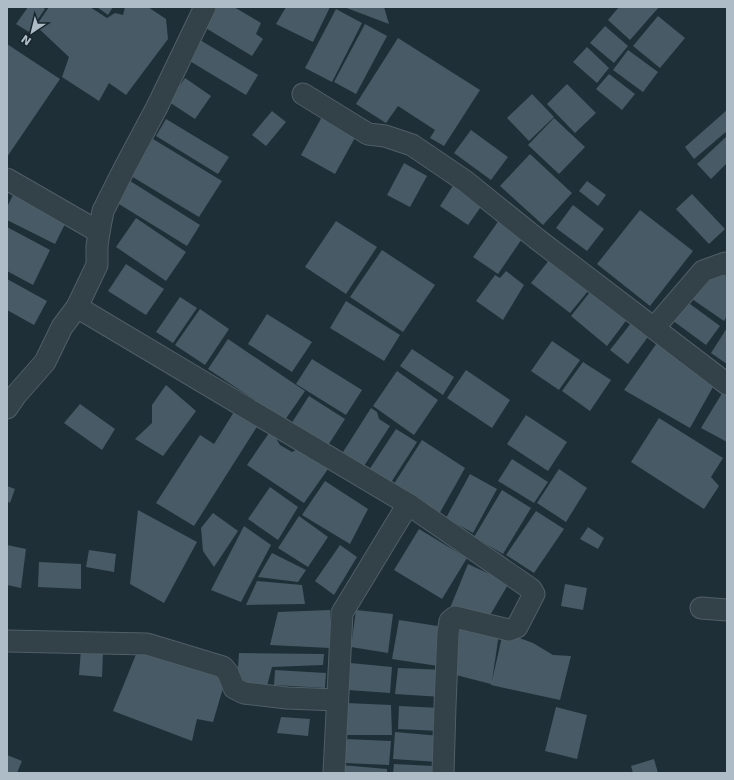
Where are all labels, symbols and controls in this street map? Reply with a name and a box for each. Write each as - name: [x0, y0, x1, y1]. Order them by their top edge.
- north arrow: [12, 12, 52, 52]
- text: N: [19, 32, 34, 48]

